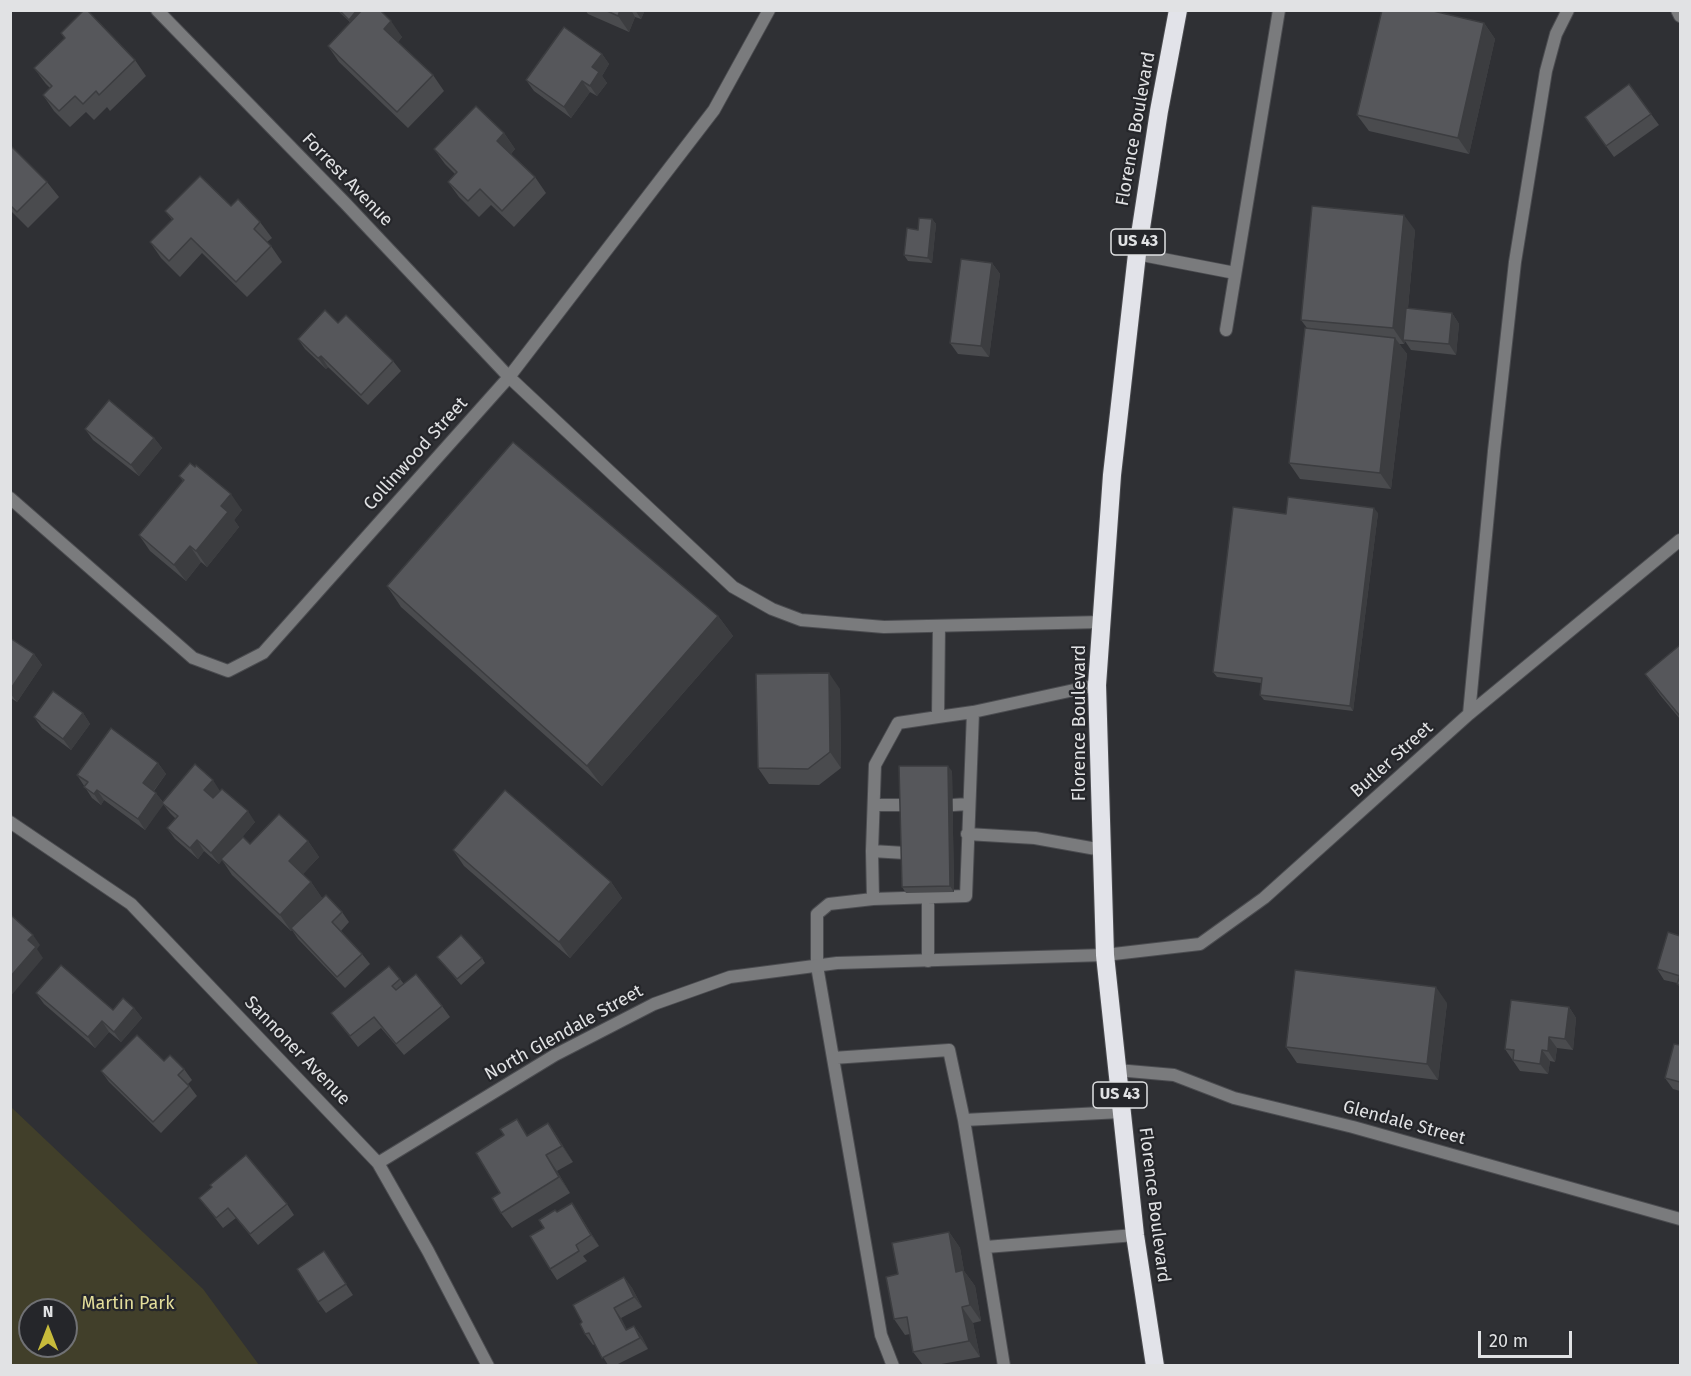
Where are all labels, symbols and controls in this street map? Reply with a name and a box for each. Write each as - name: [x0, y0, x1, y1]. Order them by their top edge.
- street label: Florence Boulevard: [1112, 50, 1160, 208]
- street label: Forrest Avenue: [297, 129, 397, 231]
- road number: US 43: [1111, 229, 1165, 255]
- street label: Collinwood Street: [360, 393, 472, 515]
- street label: Florence Boulevard: [1069, 645, 1091, 801]
- street label: Butler Street: [1346, 717, 1438, 803]
- street label: North Glendale Street: [481, 981, 647, 1085]
- street label: Sannoner Avenue: [240, 992, 354, 1110]
- road number: US 43: [1093, 1082, 1147, 1108]
- street label: Glendale Street: [1340, 1096, 1468, 1150]
- street label: Florence Boulevard: [1134, 1126, 1174, 1284]
- park label: Martin Park: [81, 1293, 175, 1315]
- north arrow: [18, 1298, 78, 1358]
- text: N: [43, 1302, 53, 1321]
- scale bar: [1481, 1319, 1576, 1357]
- text: 20 m: [1489, 1330, 1528, 1352]

